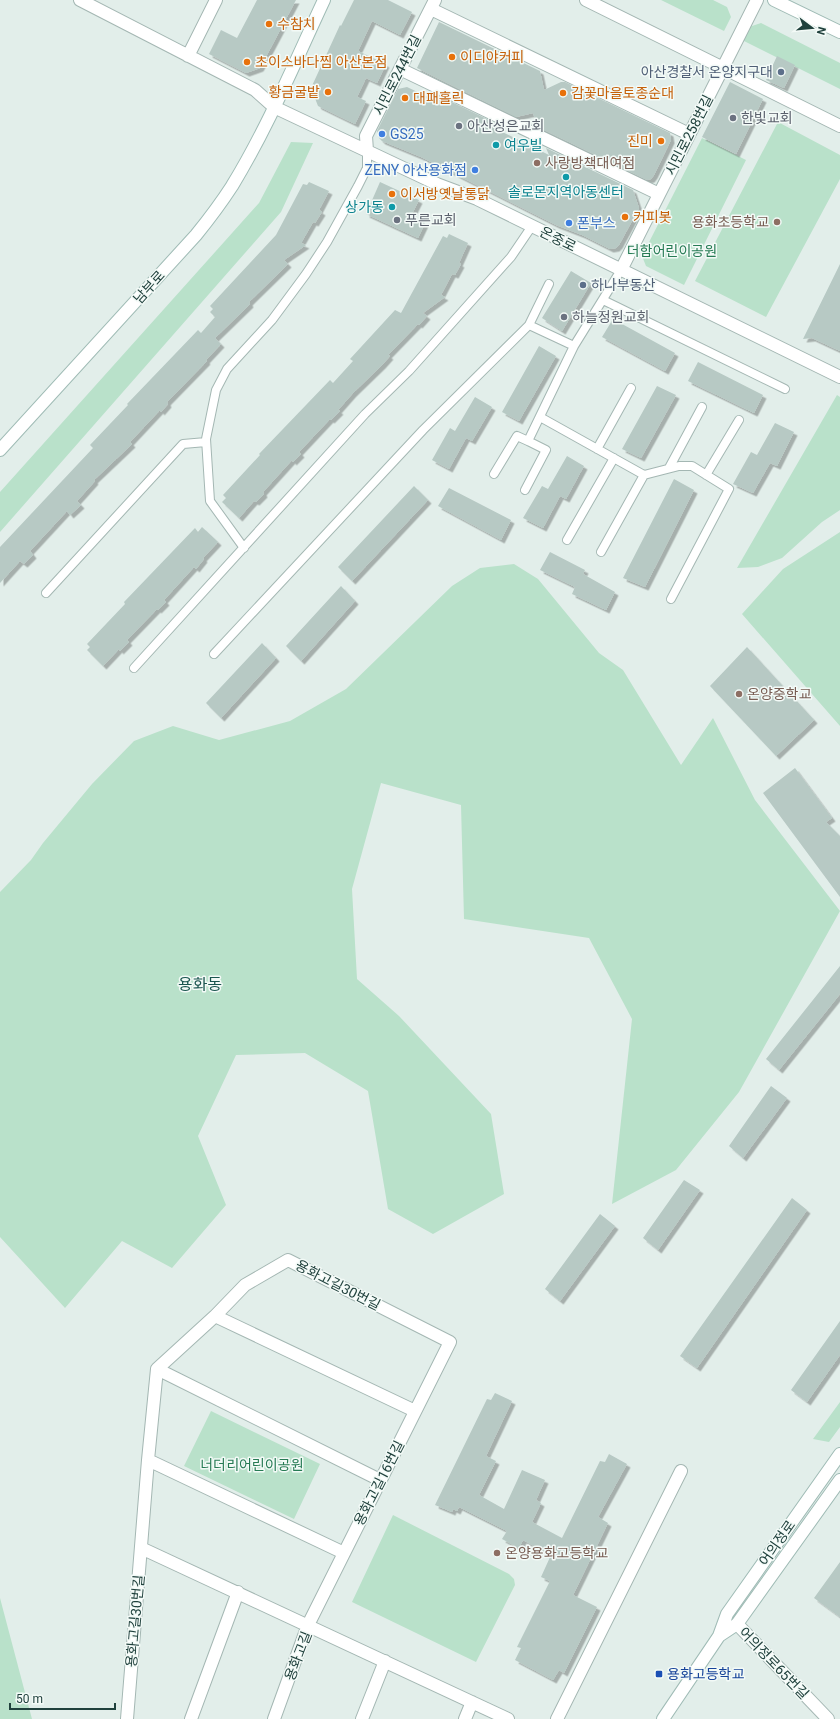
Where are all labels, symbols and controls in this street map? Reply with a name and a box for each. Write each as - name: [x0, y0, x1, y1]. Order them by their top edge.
- north arrow: [792, 8, 832, 48]
- place label: 수참치: [277, 16, 316, 32]
- marker: 수참치: [264, 19, 274, 29]
- text: N: [814, 25, 828, 36]
- street label: 시민로244번길: [370, 32, 424, 118]
- place label: 이디야커피: [460, 49, 524, 65]
- marker: 이디야커피: [447, 52, 457, 62]
- place label: 초이스바다찜 아산본점: [255, 54, 387, 70]
- marker: 초이스바다찜 아산본점: [242, 57, 252, 67]
- place label: 아산경찰서 온양지구대: [641, 64, 773, 80]
- marker: 아산경찰서 온양지구대: [776, 67, 786, 77]
- place label: 황금굴밭: [268, 84, 320, 100]
- place label: 감꽃마을토종순대: [571, 85, 674, 101]
- marker: 황금굴밭: [323, 87, 333, 97]
- marker: 감꽃마을토종순대: [558, 88, 568, 98]
- place label: 대패홀릭: [413, 90, 465, 106]
- street label: 시민로258번길: [662, 92, 716, 178]
- marker: 대패홀릭: [400, 93, 410, 103]
- place label: 한빛교회: [741, 110, 793, 126]
- marker: 한빛교회: [728, 113, 738, 123]
- place label: 아산성은교회: [467, 118, 544, 134]
- marker: 아산성은교회: [454, 121, 464, 131]
- place label: GS25: [390, 126, 424, 142]
- marker: GS25: [377, 129, 387, 139]
- place label: 진미: [627, 133, 653, 149]
- marker: 진미: [656, 136, 666, 146]
- place label: 여우빌: [504, 137, 543, 153]
- marker: 여우빌: [491, 140, 501, 150]
- place label: 사랑방책대여점: [545, 155, 635, 171]
- marker: 사랑방책대여점: [532, 158, 542, 168]
- place label: ZENY 아산용화점: [365, 162, 467, 178]
- marker: ZENY 아산용화점: [470, 165, 480, 175]
- marker: 솔로몬지역아동센터: [561, 172, 571, 182]
- place label: 솔로몬지역아동센터: [508, 184, 624, 200]
- place label: 이서방옛날통닭: [400, 186, 490, 202]
- marker: 이서방옛날통닭: [387, 189, 397, 199]
- place label: 상가동: [345, 199, 384, 215]
- marker: 상가동: [387, 202, 397, 212]
- place label: 커피봇: [633, 209, 672, 225]
- place label: 푸른교회: [405, 212, 457, 228]
- marker: 커피봇: [620, 212, 630, 222]
- place label: 용화초등학교: [692, 214, 769, 230]
- marker: 푸른교회: [392, 215, 402, 225]
- place label: 폰부스: [577, 215, 616, 231]
- marker: 용화초등학교: [772, 217, 782, 227]
- marker: 폰부스: [564, 218, 574, 228]
- street label: 온중로: [537, 223, 579, 255]
- park label: 더함어린이공원: [627, 243, 717, 259]
- street label: 남부로: [130, 267, 168, 307]
- place label: 하나부동산: [591, 277, 656, 293]
- marker: 하나부동산: [578, 280, 588, 290]
- place label: 하늘정원교회: [572, 309, 649, 325]
- marker: 하늘정원교회: [559, 312, 569, 322]
- place label: 온양중학교: [747, 686, 812, 702]
- marker: 온양중학교: [734, 689, 744, 699]
- district label: 용화동: [178, 975, 222, 994]
- street label: 용화고길30번길: [293, 1257, 383, 1313]
- street label: 용화고길16번길: [351, 1438, 407, 1528]
- park label: 너더리어린이공원: [200, 1457, 304, 1473]
- street label: 어의정로: [756, 1517, 798, 1569]
- place label: 온양용화고등학교: [505, 1545, 608, 1561]
- marker: 온양용화고등학교: [492, 1548, 502, 1558]
- street label: 용화고길30번길: [123, 1574, 147, 1668]
- street label: 어의정로65번길: [736, 1624, 812, 1702]
- street label: 용화고길: [281, 1629, 315, 1683]
- place label: 용화고등학교: [667, 1666, 744, 1682]
- marker: 용화고등학교: [654, 1669, 664, 1679]
- scale bar: [10, 1685, 115, 1711]
- text: 50 m: [16, 1692, 43, 1706]

